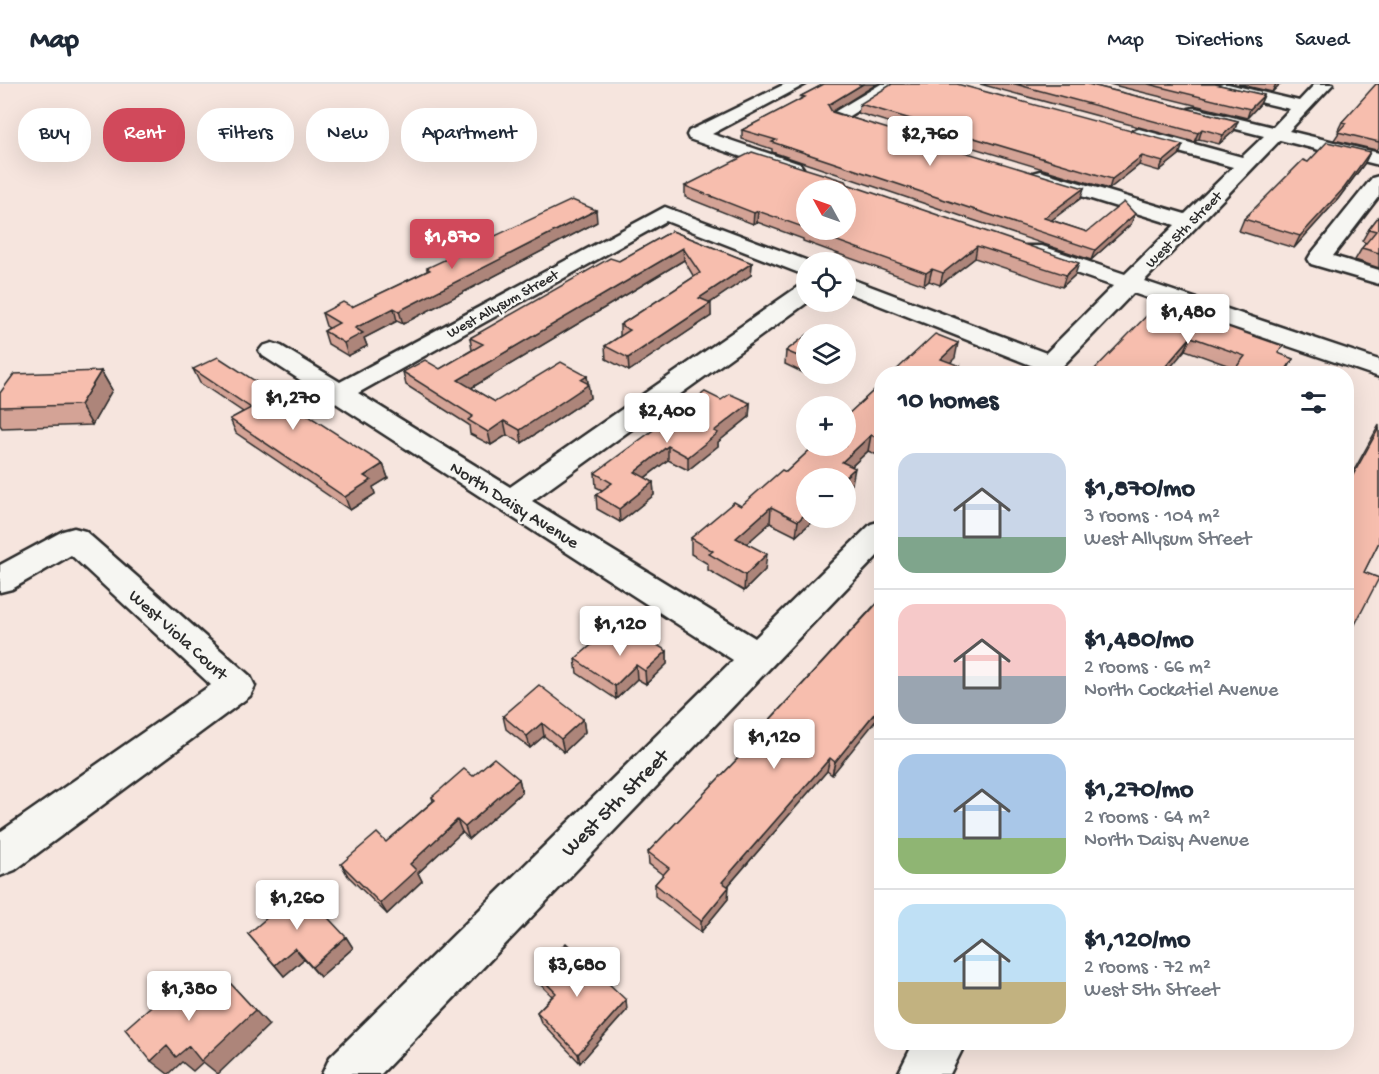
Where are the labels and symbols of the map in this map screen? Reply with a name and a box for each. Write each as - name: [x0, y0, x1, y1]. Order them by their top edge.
- pin: $2,760: [881, 116, 979, 167]
- north arrow: [796, 180, 856, 240]
- street label: West 5th Street: [1142, 187, 1228, 273]
- pin: $1,870: [403, 219, 501, 270]
- street label: West Allysum Street: [444, 266, 564, 343]
- pin: $1,480: [1139, 294, 1237, 345]
- pin: $1,270: [244, 380, 342, 431]
- pin: $2,400: [618, 393, 716, 444]
- street label: North Daisy Avenue: [445, 458, 583, 555]
- street label: West Viola Court: [124, 586, 232, 687]
- pin: $1,120: [571, 606, 669, 657]
- pin: $1,120: [725, 719, 823, 770]
- street label: West 5th Street: [557, 744, 677, 863]
- pin: $1,260: [248, 880, 346, 931]
- pin: $3,680: [528, 947, 626, 998]
- pin: $1,380: [140, 971, 238, 1022]

